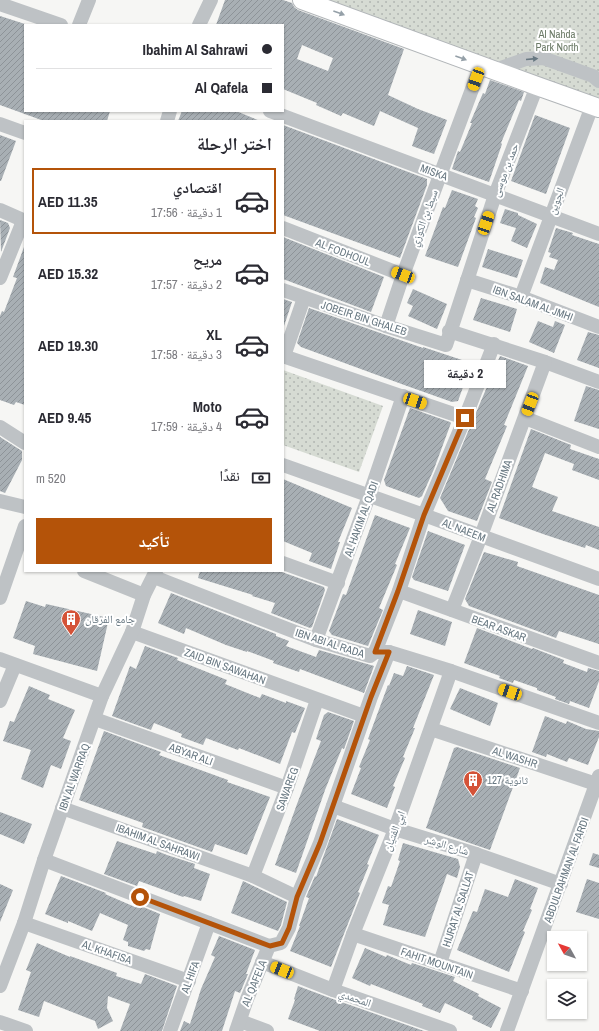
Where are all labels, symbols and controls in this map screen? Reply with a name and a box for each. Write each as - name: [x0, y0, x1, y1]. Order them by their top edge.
- one-way arrow: [333, 11, 345, 17]
- park label: Al Nahda Park North: [535, 27, 579, 54]
- text: Ibahim Al Sahrawi: [142, 39, 248, 60]
- one-way arrow: [455, 55, 467, 61]
- one-way arrow: [526, 55, 538, 62]
- car: [466, 66, 486, 92]
- text: Al Qafela: [195, 77, 248, 98]
- text: اختر الرحلة: [197, 131, 272, 156]
- street label: حمد بن موسى: [488, 141, 522, 199]
- street label: MISKA: [418, 161, 451, 184]
- text: اقتصادي: [173, 177, 222, 198]
- icon: car: [234, 183, 270, 219]
- street label: الجوين: [545, 186, 567, 216]
- street label: سبط بن الكوزي: [407, 188, 442, 249]
- text: AED 11.35: [38, 191, 98, 212]
- text: 1 دقيقة · 17:56: [151, 204, 222, 221]
- car: [476, 210, 496, 236]
- street label: AL FODHOUL: [313, 235, 372, 269]
- text: مريح: [193, 249, 222, 270]
- icon: car: [234, 255, 270, 291]
- text: AED 15.32: [38, 263, 98, 284]
- car: [390, 265, 416, 285]
- text: 2 دقيقة · 17:57: [151, 276, 222, 293]
- street label: IBN SALAM AL JMHI: [491, 282, 575, 324]
- street label: JOBEIR BIN GHALEB: [319, 298, 409, 338]
- text: XL: [206, 324, 222, 345]
- icon: car: [234, 327, 270, 363]
- text: AED 19.30: [38, 335, 98, 356]
- text: 3 دقيقة · 17:58: [151, 346, 222, 363]
- callout: 2 دقيقة: [424, 360, 506, 388]
- text: 2 دقيقة: [447, 365, 483, 382]
- car: [402, 391, 428, 411]
- car: [520, 391, 540, 417]
- text: Moto: [193, 396, 222, 417]
- icon: car: [234, 399, 270, 435]
- text: AED 9.45: [38, 407, 91, 428]
- route end: [456, 409, 474, 427]
- text: 4 دقيقة · 17:59: [151, 418, 222, 435]
- street label: AL RADHIMA: [483, 457, 515, 515]
- text: نقدًا: [219, 465, 240, 486]
- icon: cash: [250, 467, 272, 489]
- text: 520 m: [36, 470, 66, 487]
- street label: AL HAKIM AL QADI: [341, 479, 381, 559]
- street label: AL NAEEM: [439, 515, 488, 545]
- button: تأكيد: [36, 518, 272, 564]
- building icon: جامع الفرقان: [60, 608, 82, 636]
- place label: جامع الفرقان: [85, 612, 135, 626]
- street label: BEAR ASKAR: [470, 612, 529, 645]
- street label: IBN ABI AL RADA: [294, 625, 367, 661]
- street label: ZAID BIN SAWAHAN: [182, 645, 268, 687]
- car: [497, 682, 523, 702]
- street label: ABYAR ALI: [166, 739, 215, 768]
- street label: IBN AL WARRAQ: [55, 741, 93, 813]
- street label: AL WASHR: [490, 743, 540, 771]
- street label: SAWAREG: [273, 765, 301, 813]
- building icon: ثانوية 127: [462, 769, 484, 797]
- place label: ثانوية 127: [487, 773, 528, 787]
- street label: ابي الفتيان: [380, 809, 410, 854]
- street label: ABDULRAHMAN AL FARDI: [540, 815, 592, 925]
- street label: IBAHIM AL SAHRAWI: [114, 820, 202, 864]
- street label: شارع الوشر: [422, 831, 471, 858]
- street label: HIJRAT AL SALLAT: [439, 869, 477, 949]
- route start: [131, 888, 149, 906]
- north arrow: [547, 931, 587, 971]
- map controls: [547, 931, 587, 1019]
- street label: AL KHAFISA: [79, 937, 135, 967]
- street label: FAHIT MOUNTAIN: [399, 944, 475, 982]
- street label: AL QAFELA: [238, 957, 270, 1009]
- street label: AL HIFA: [177, 958, 203, 996]
- car: [269, 960, 295, 980]
- button: layers: [547, 979, 587, 1019]
- street label: المحمدي: [336, 986, 373, 1012]

